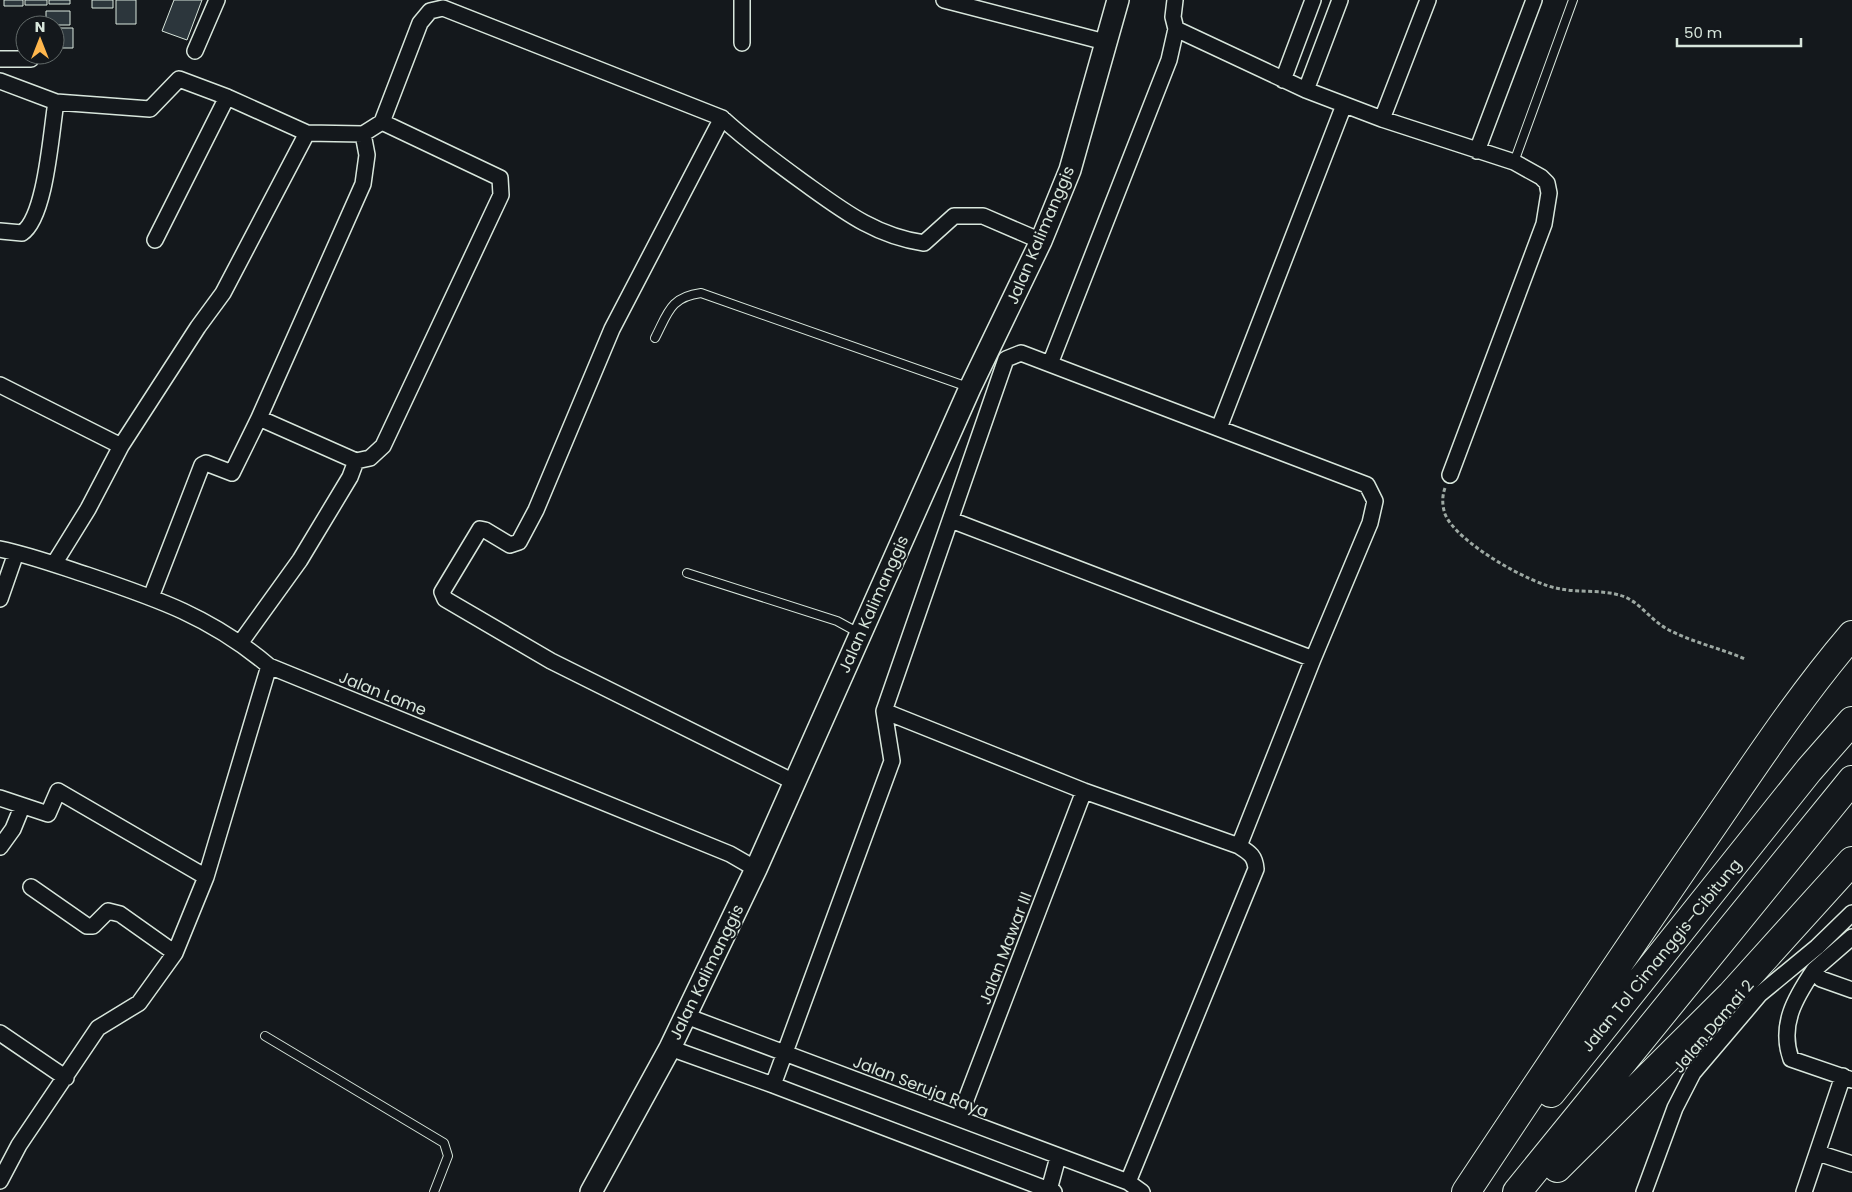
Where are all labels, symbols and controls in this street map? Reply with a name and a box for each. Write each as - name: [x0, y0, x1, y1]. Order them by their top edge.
- north arrow: [15, 15, 65, 65]
- scale bar: [1677, 15, 1801, 47]
- text: N: [35, 17, 45, 37]
- text: 50 m: [1684, 22, 1722, 43]
- street label: Jalan Kalimanggis: [1001, 162, 1080, 308]
- street label: Jalan Kalimanggis: [833, 532, 914, 677]
- street label: Jalan Lame: [336, 665, 430, 722]
- street label: Jalan Tol Cimanggis–Cibitung: [1576, 854, 1747, 1057]
- street label: Jalan Mawar III: [973, 888, 1038, 1008]
- street label: Jalan Kalimanggis: [664, 901, 749, 1044]
- street label: Jalan Damai 2: [1667, 975, 1759, 1078]
- street label: Jalan Seruja Raya: [850, 1050, 992, 1123]

